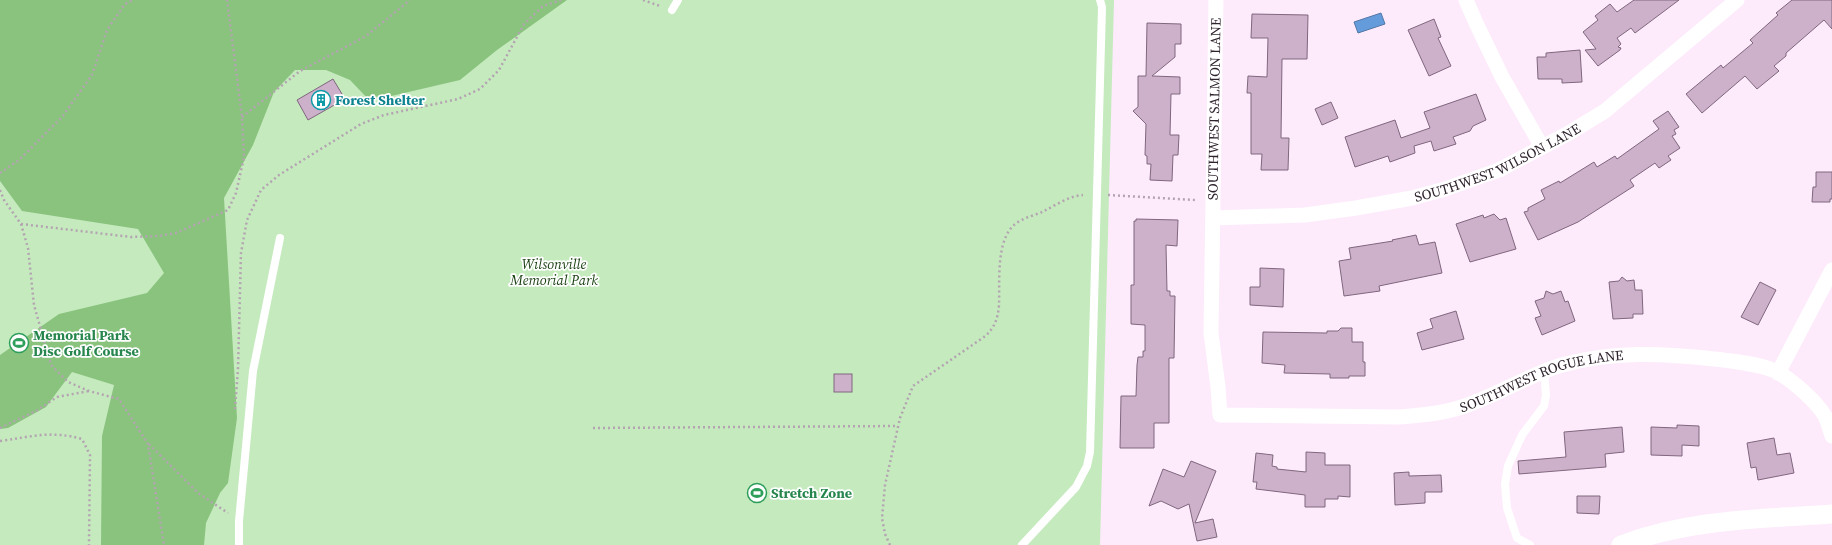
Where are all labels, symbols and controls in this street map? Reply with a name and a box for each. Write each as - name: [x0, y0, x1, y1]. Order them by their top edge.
- street label: SOUTHWEST SALMON LANE: [1202, 18, 1226, 200]
- building icon: Forest Shelter: [310, 89, 332, 111]
- place label: Forest Shelter: [335, 90, 425, 110]
- street label: SOUTHWEST WILSON LANE: [1412, 118, 1584, 207]
- park label: Wilsonville Memorial Park: [509, 254, 598, 290]
- place label: Memorial Park Disc Golf Course: [33, 325, 139, 361]
- sports icon: Memorial Park Disc Golf Course: [8, 332, 30, 354]
- street label: SOUTHWEST ROGUE LANE: [1457, 345, 1624, 417]
- sports icon: Stretch Zone: [746, 482, 768, 504]
- place label: Stretch Zone: [771, 483, 852, 503]

